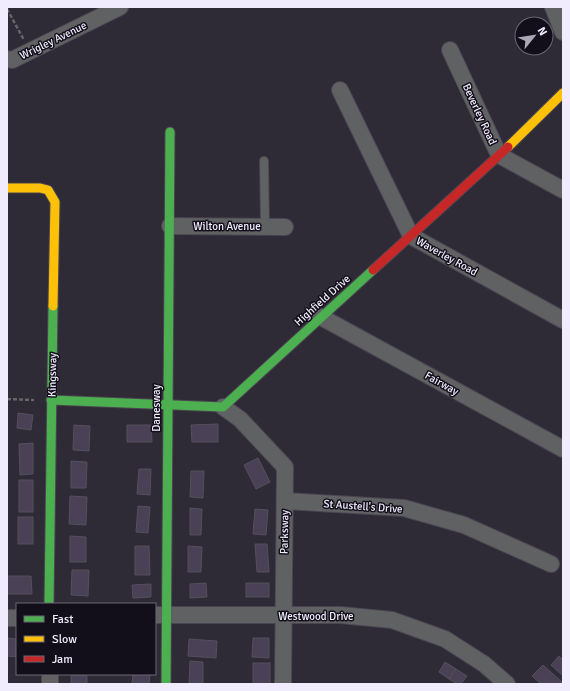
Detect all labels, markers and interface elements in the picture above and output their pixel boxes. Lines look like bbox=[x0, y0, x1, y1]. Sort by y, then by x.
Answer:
north arrow bbox=[514, 16, 554, 56]
street label: Wrigley Avenue bbox=[18, 19, 89, 62]
text: N bbox=[535, 25, 550, 38]
street label: Beverley Road bbox=[460, 82, 499, 147]
street label: Wilton Avenue bbox=[193, 220, 261, 233]
street label: Waverley Road bbox=[414, 234, 480, 279]
street label: Highfield Drive bbox=[292, 272, 353, 329]
street label: Kingsway bbox=[46, 352, 59, 397]
street label: Fairway bbox=[423, 369, 462, 398]
street label: Danesway bbox=[150, 383, 163, 432]
street label: St Austell's Drive bbox=[323, 497, 403, 516]
street label: Parksway bbox=[278, 509, 291, 554]
legend bbox=[16, 603, 156, 675]
street label: Westwood Drive bbox=[278, 610, 354, 623]
text: Fast bbox=[52, 612, 73, 627]
text: Slow bbox=[52, 632, 77, 647]
text: Jam bbox=[52, 652, 73, 667]

